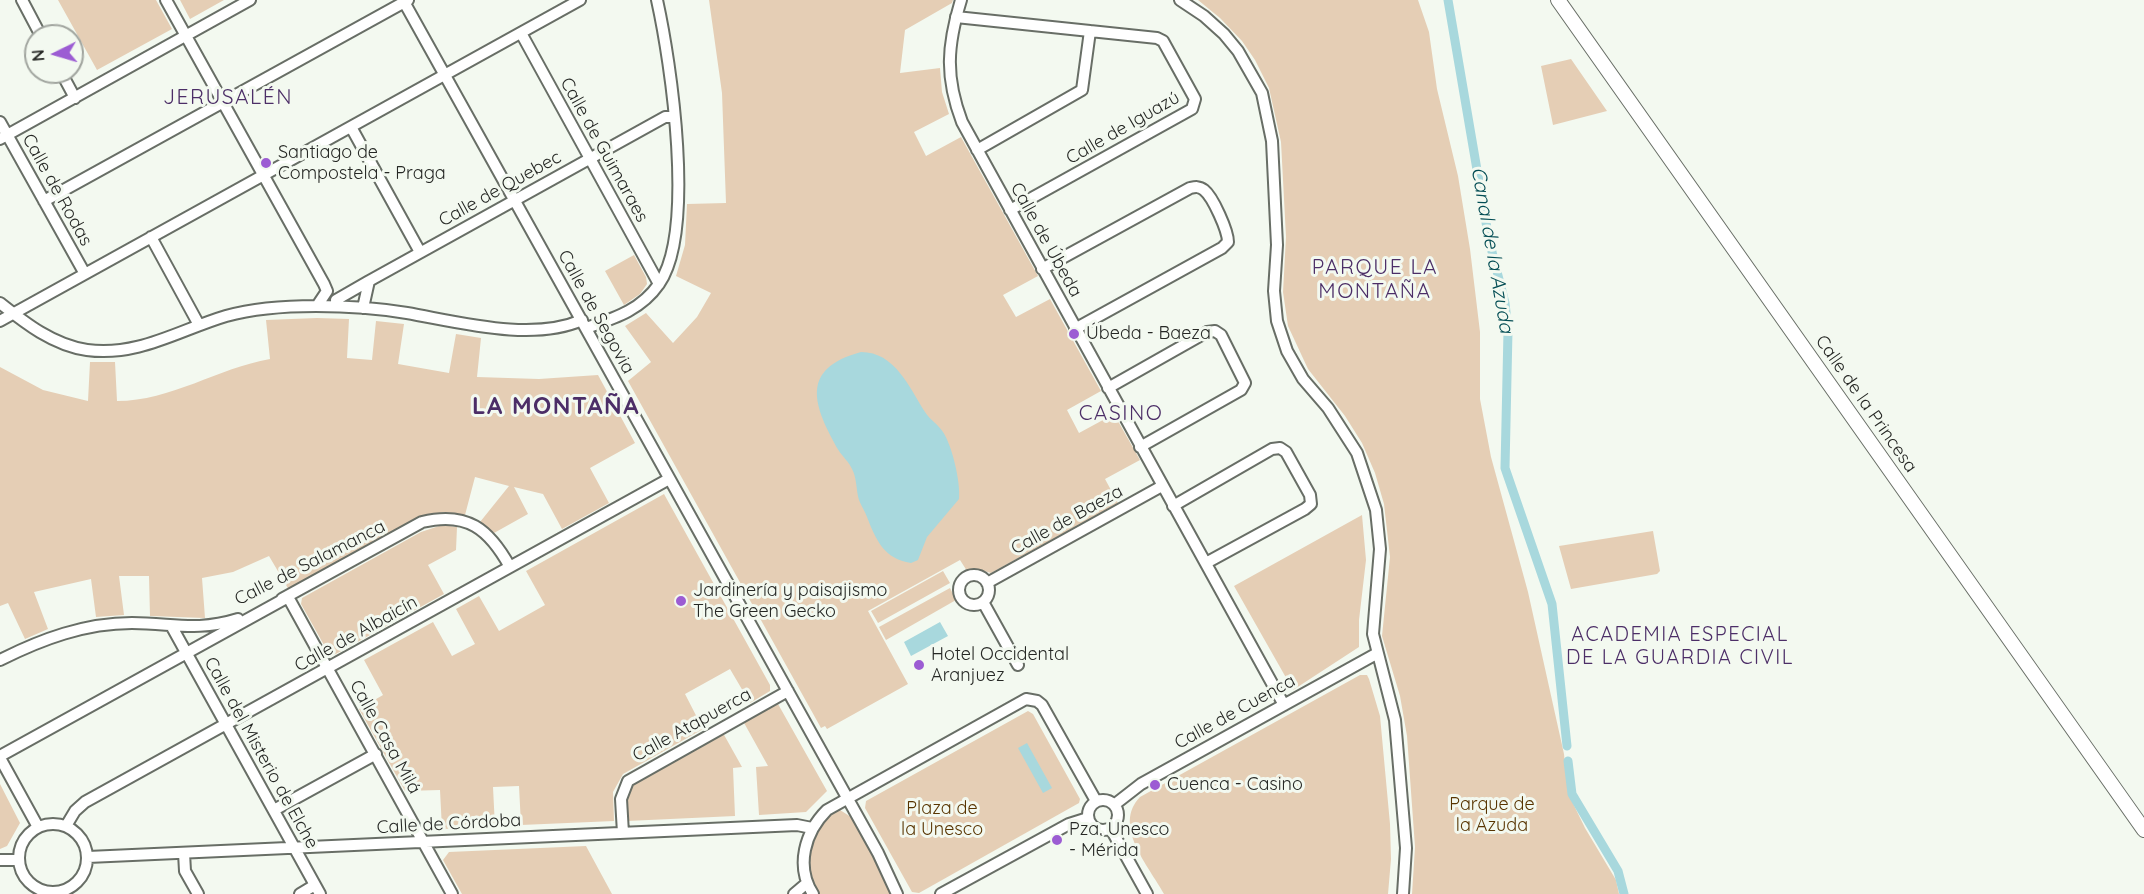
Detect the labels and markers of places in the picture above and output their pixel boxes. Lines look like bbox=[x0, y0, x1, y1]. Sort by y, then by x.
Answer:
place label: Santiago de Compostela - Praga bbox=[278, 142, 446, 184]
marker: Santiago de Compostela - Praga bbox=[259, 156, 273, 170]
place label: Úbeda - Baeza bbox=[1086, 323, 1211, 345]
marker: Úbeda - Baeza bbox=[1067, 327, 1081, 341]
place label: Jardinería y paisajismo The Green Gecko bbox=[693, 580, 887, 622]
marker: Jardinería y paisajismo The Green Gecko bbox=[674, 594, 688, 608]
place label: Hotel Occidental Aranjuez bbox=[931, 644, 1069, 686]
marker: Hotel Occidental Aranjuez bbox=[912, 658, 926, 672]
place label: Cuenca - Casino bbox=[1167, 774, 1303, 796]
marker: Cuenca - Casino bbox=[1148, 778, 1162, 792]
place label: Pza. Unesco - Mérida bbox=[1069, 819, 1169, 862]
marker: Pza. Unesco - Mérida bbox=[1050, 833, 1064, 847]

